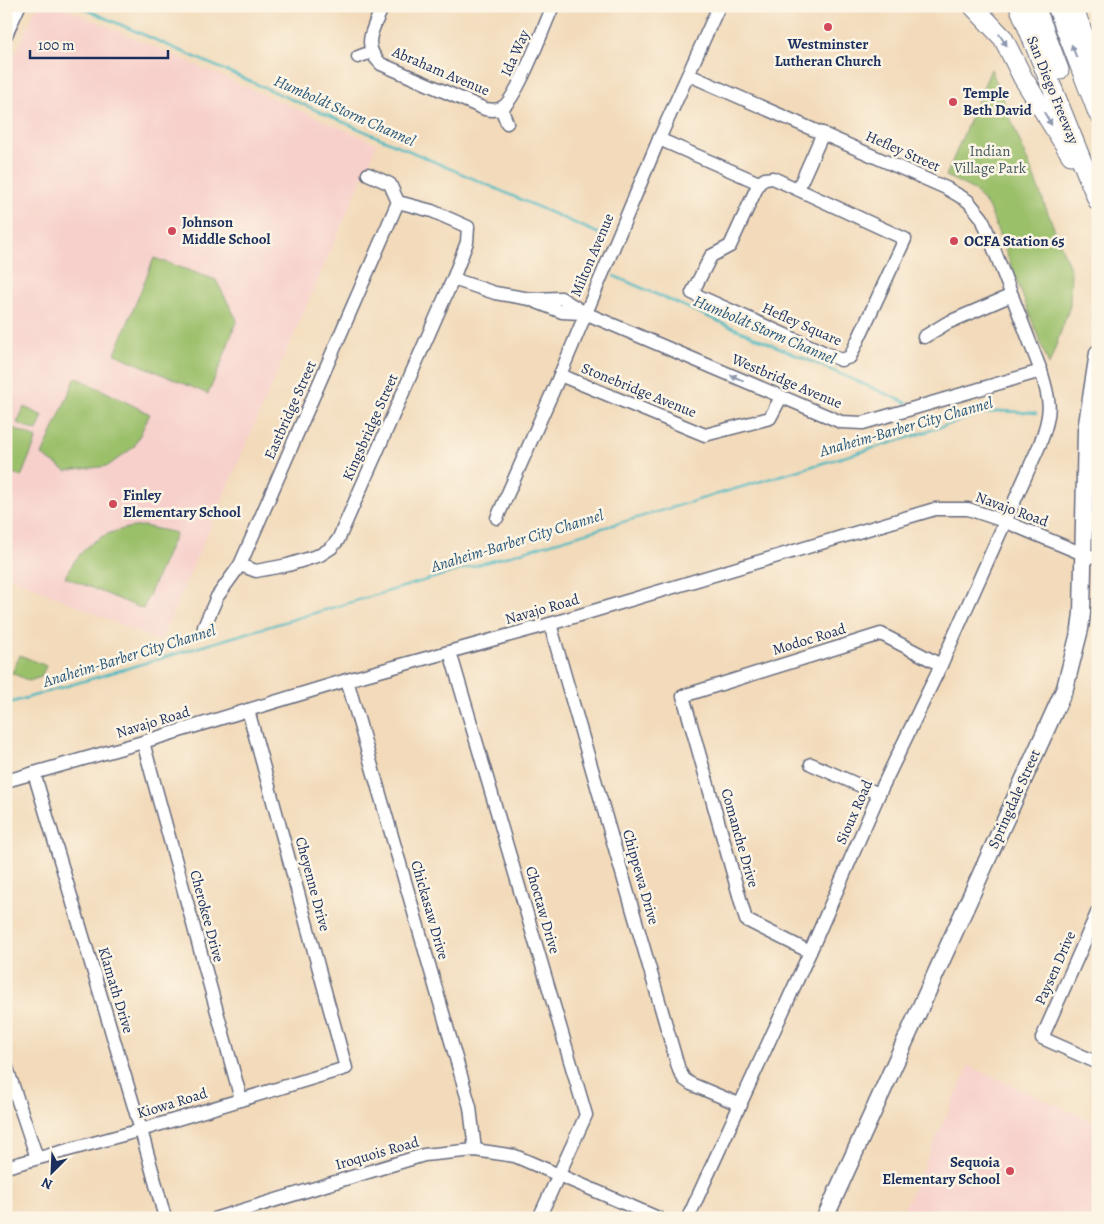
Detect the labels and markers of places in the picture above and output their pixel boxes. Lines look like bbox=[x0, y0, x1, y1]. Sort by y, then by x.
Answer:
marker: Westminster Lutheran Church bbox=[822, 21, 834, 33]
place label: Westminster Lutheran Church bbox=[775, 34, 881, 71]
place label: Temple Beth David bbox=[963, 83, 1033, 120]
marker: Temple Beth David bbox=[947, 96, 959, 108]
place label: Johnson Middle School bbox=[182, 212, 270, 249]
marker: Johnson Middle School bbox=[166, 225, 178, 237]
place label: OCFA Station 65 bbox=[964, 231, 1065, 251]
marker: OCFA Station 65 bbox=[948, 235, 960, 247]
place label: Finley Elementary School bbox=[123, 485, 241, 522]
marker: Finley Elementary School bbox=[107, 498, 119, 510]
place label: Sequoia Elementary School bbox=[882, 1152, 1001, 1189]
marker: Sequoia Elementary School bbox=[1004, 1165, 1016, 1177]

